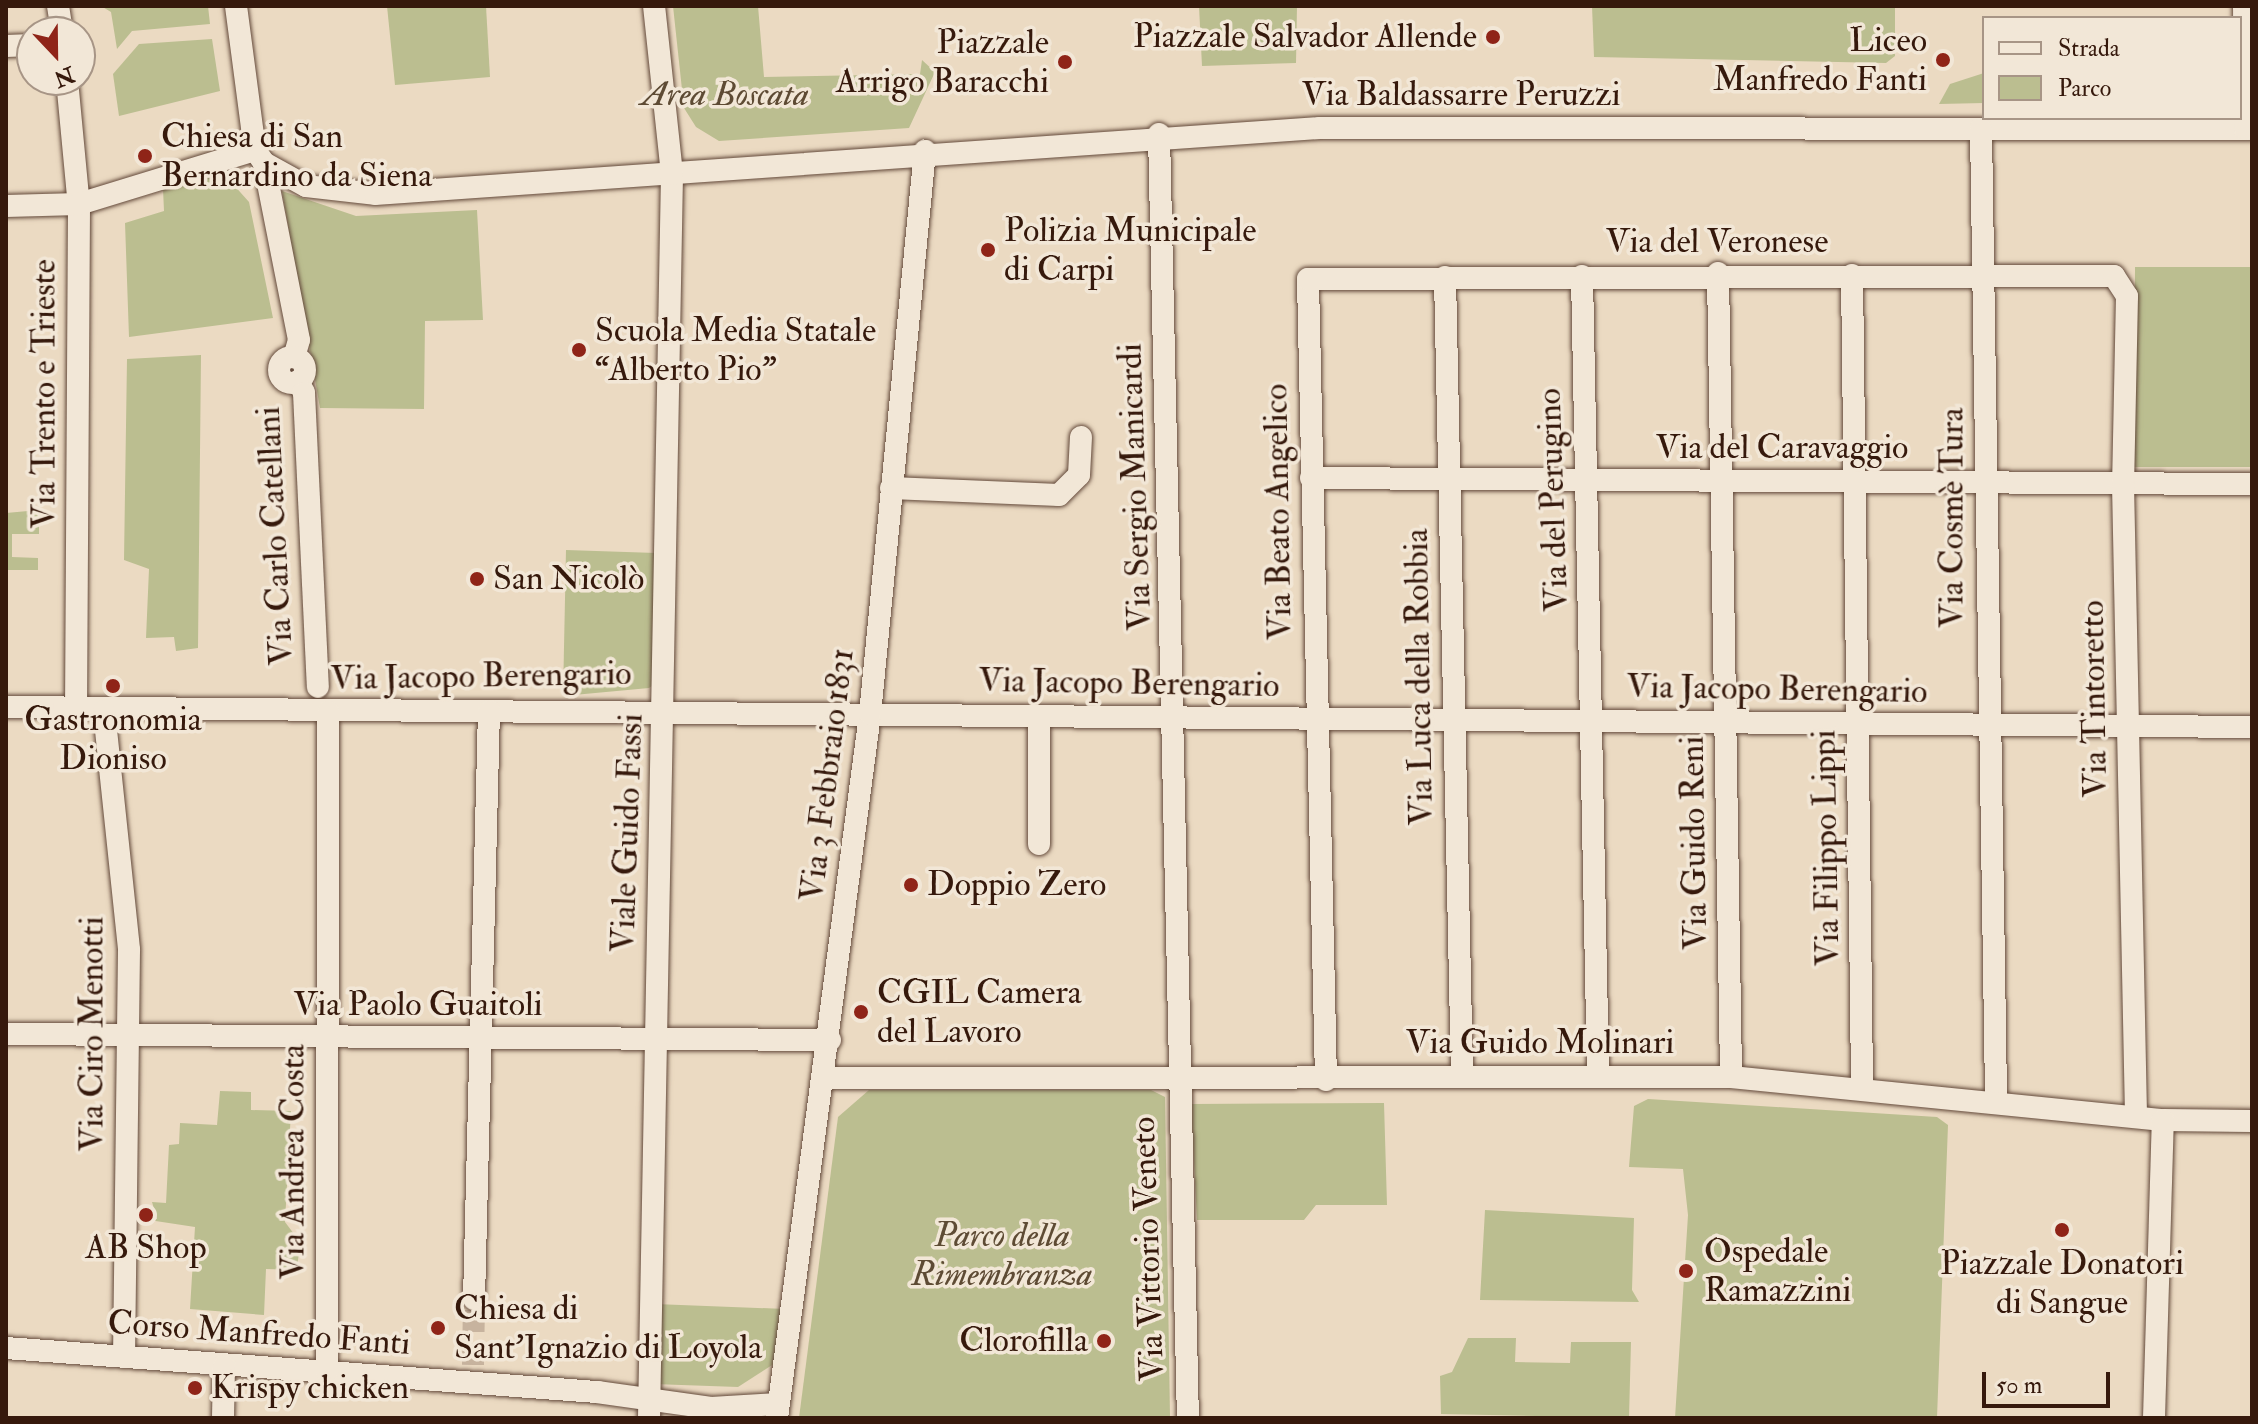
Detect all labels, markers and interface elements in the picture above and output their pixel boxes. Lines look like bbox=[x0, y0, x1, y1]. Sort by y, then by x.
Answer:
north arrow bbox=[16, 16, 96, 96]
legend bbox=[1982, 16, 2242, 120]
place label: Piazzale Salvador Allende bbox=[1133, 17, 1477, 57]
place label: Liceo Manfredo Fanti bbox=[1713, 20, 1927, 100]
place label: Piazzale Arrigo Baracchi bbox=[836, 22, 1049, 102]
marker: Piazzale Salvador Allende bbox=[1484, 28, 1502, 46]
text: Strada bbox=[2058, 33, 2120, 64]
marker: Liceo Manfredo Fanti bbox=[1934, 51, 1952, 69]
marker: Piazzale Arrigo Baracchi bbox=[1056, 53, 1074, 71]
text: N bbox=[50, 60, 79, 93]
text: Parco bbox=[2058, 73, 2111, 104]
park label: Area Boscata bbox=[641, 75, 809, 115]
street label: Via Baldassarre Peruzzi bbox=[1302, 75, 1620, 115]
place label: Chiesa di San Bernardino da Siena bbox=[161, 116, 432, 196]
marker: Chiesa di San Bernardino da Siena bbox=[136, 147, 154, 165]
place label: Polizia Municipale di Carpi bbox=[1004, 210, 1257, 290]
street label: Via del Veronese bbox=[1606, 222, 1828, 262]
marker: Polizia Municipale di Carpi bbox=[979, 241, 997, 259]
street label: Via Trento e Trieste bbox=[24, 259, 64, 529]
place label: Scuola Media Statale “Alberto Pio” bbox=[595, 310, 876, 390]
marker: Scuola Media Statale “Alberto Pio” bbox=[570, 341, 588, 359]
street label: Via Sergio Manicardi bbox=[1110, 342, 1160, 632]
street label: Via Beato Angelico bbox=[1255, 383, 1301, 641]
street label: Via del Perugino bbox=[1529, 387, 1577, 613]
street label: Via Carlo Catellani bbox=[248, 405, 302, 667]
street label: Via Cosmè Tura bbox=[1932, 408, 1972, 628]
street label: Via del Caravaggio bbox=[1656, 428, 1908, 468]
street label: Via Luca della Robbia bbox=[1396, 528, 1442, 826]
place label: San Nicolò bbox=[493, 559, 644, 599]
marker: San Nicolò bbox=[468, 570, 486, 588]
street label: Via Tintoretto bbox=[2072, 600, 2116, 798]
street label: Via 3 Febbraio 1831 bbox=[791, 646, 863, 904]
street label: Via Jacopo Berengario bbox=[330, 653, 632, 699]
street label: Via Jacopo Berengario bbox=[978, 660, 1280, 706]
street label: Via Jacopo Berengario bbox=[1626, 666, 1928, 712]
marker: Gastronomia Dioniso bbox=[104, 677, 122, 695]
place label: Gastronomia Dioniso bbox=[24, 699, 202, 778]
street label: Viale Guido Fassi bbox=[602, 713, 652, 953]
street label: Via Filippo Lippi bbox=[1804, 729, 1848, 967]
street label: Via Guido Reni bbox=[1672, 736, 1716, 950]
place label: Doppio Zero bbox=[927, 865, 1106, 905]
marker: Doppio Zero bbox=[902, 876, 920, 894]
street label: Via Ciro Menotti bbox=[72, 916, 112, 1152]
place label: CGIL Camera del Lavoro bbox=[877, 972, 1082, 1052]
street label: Via Paolo Guaitoli bbox=[293, 985, 543, 1025]
marker: CGIL Camera del Lavoro bbox=[852, 1003, 870, 1021]
street label: Via Guido Molinari bbox=[1406, 1023, 1674, 1063]
street label: Via Andrea Costa bbox=[273, 1044, 313, 1280]
street label: Via Vittorio Veneto bbox=[1123, 1116, 1173, 1382]
marker: AB Shop bbox=[137, 1206, 155, 1224]
park label: Parco della Rimembranza bbox=[912, 1215, 1092, 1294]
marker: Piazzale Donatori di Sangue bbox=[2053, 1221, 2071, 1239]
place label: AB Shop bbox=[85, 1228, 207, 1268]
place label: Ospedale Ramazzini bbox=[1704, 1231, 1851, 1310]
place label: Piazzale Donatori di Sangue bbox=[1940, 1243, 2184, 1322]
marker: Ospedale Ramazzini bbox=[1675, 1260, 1697, 1282]
place label: Chiesa di Sant'Ignazio di Loyola bbox=[454, 1288, 762, 1368]
street label: Corso Manfredo Fanti bbox=[106, 1302, 412, 1364]
marker: Chiesa di Sant'Ignazio di Loyola bbox=[429, 1319, 447, 1337]
place label: Clorofilla bbox=[959, 1321, 1088, 1361]
marker: Clorofilla bbox=[1095, 1332, 1113, 1350]
scale bar bbox=[1986, 1356, 2114, 1406]
place label: Krispy chicken bbox=[211, 1368, 409, 1408]
text: 50 m bbox=[1996, 1370, 2042, 1401]
marker: Krispy chicken bbox=[186, 1379, 204, 1397]

